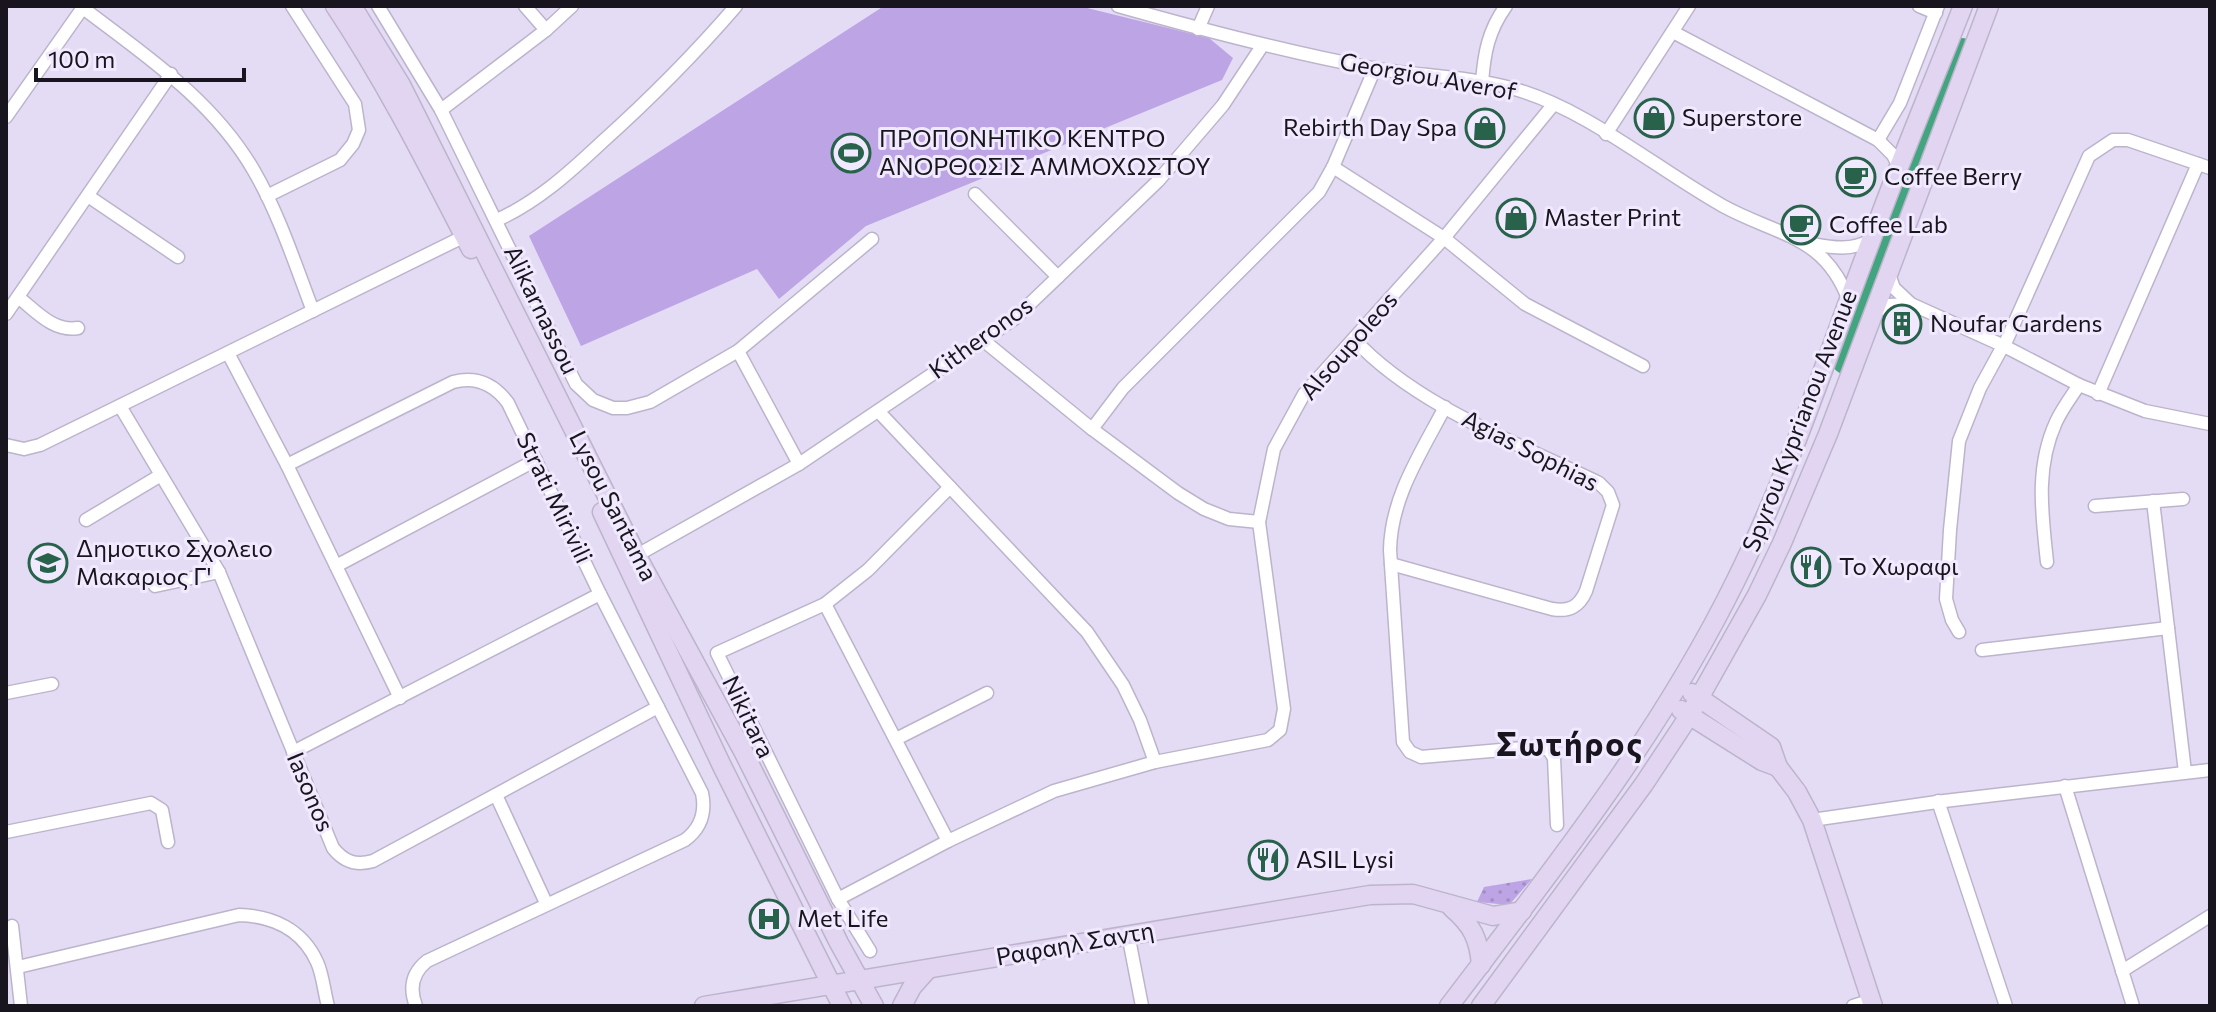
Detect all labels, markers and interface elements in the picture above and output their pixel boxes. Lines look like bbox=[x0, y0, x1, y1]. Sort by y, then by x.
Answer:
scale bar bbox=[36, 32, 244, 82]
text: 100 m bbox=[48, 44, 115, 73]
street label: Georgiou Averof bbox=[1338, 46, 1519, 105]
shop icon: Superstore bbox=[1633, 97, 1675, 139]
place label: Superstore bbox=[1682, 102, 1802, 131]
shop icon: Rebirth Day Spa bbox=[1464, 107, 1506, 149]
place label: Rebirth Day Spa bbox=[1283, 112, 1457, 141]
place label: ΠΡΟΠΟΝΗΤΙΚΟ ΚΕΝΤΡΟ ΑΝΟΡΘΩΣΙΣ ΑΜΜΟΧΩΣΤΟΥ bbox=[879, 123, 1211, 180]
sports icon: ΠΡΟΠΟΝΗΤΙΚΟ ΚΕΝΤΡΟ ΑΝΟΡΘΩΣΙΣ ΑΜΜΟΧΩΣΤΟΥ bbox=[830, 132, 872, 174]
cafe icon: Coffee Berry bbox=[1835, 156, 1877, 198]
place label: Coffee Berry bbox=[1884, 161, 2022, 190]
shop icon: Master Print bbox=[1495, 197, 1537, 239]
place label: Master Print bbox=[1544, 202, 1681, 231]
cafe icon: Coffee Lab bbox=[1780, 204, 1822, 246]
place label: Coffee Lab bbox=[1829, 209, 1948, 238]
street label: Alikarnassou bbox=[499, 240, 586, 379]
street label: Alsoupoleos bbox=[1293, 285, 1403, 405]
street label: Spyrou Kyprianou Avenue bbox=[1735, 285, 1862, 556]
street label: Kitheronos bbox=[923, 290, 1038, 384]
building icon: Noufar Gardens bbox=[1881, 303, 1923, 345]
place label: Noufar Gardens bbox=[1930, 308, 2102, 337]
street label: Agias Sophias bbox=[1458, 403, 1604, 496]
street label: Lysou Santama bbox=[564, 425, 665, 585]
street label: Strati Mirivili bbox=[511, 427, 599, 567]
place label: Δημοτικο Σχολειο Μακαριος Γ' bbox=[76, 533, 273, 590]
school or university icon: Δημοτικο Σχολειο Μακαριος Γ' bbox=[27, 542, 69, 584]
restaurant icon: Το Χωραφι bbox=[1790, 546, 1832, 588]
place label: Το Χωραφι bbox=[1839, 551, 1959, 580]
street label: Nikitara bbox=[717, 671, 782, 762]
district label: Σωτήρος bbox=[1496, 723, 1644, 763]
street label: Iasonos bbox=[282, 747, 341, 835]
restaurant icon: ASIL Lysi bbox=[1247, 839, 1289, 881]
place label: ASIL Lysi bbox=[1296, 844, 1394, 873]
hospital icon: Met Life bbox=[748, 898, 790, 940]
place label: Met Life bbox=[797, 903, 888, 932]
street label: Ραφαηλ Σαντη bbox=[994, 914, 1156, 971]

